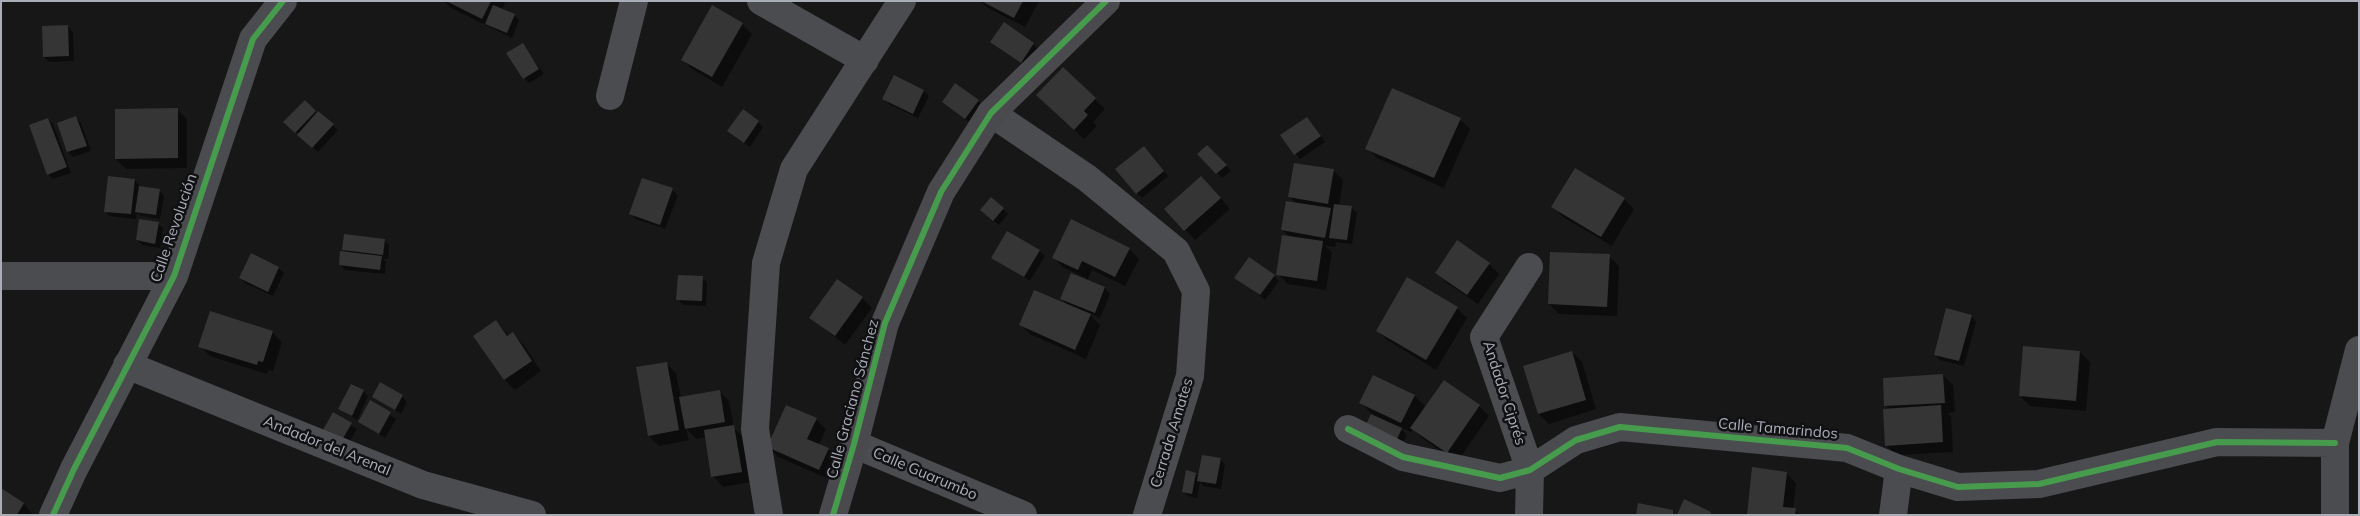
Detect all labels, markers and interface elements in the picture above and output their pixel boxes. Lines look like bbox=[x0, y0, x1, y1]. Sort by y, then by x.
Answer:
street label: Calle Revolución bbox=[147, 171, 201, 285]
street label: Calle Graciano Sánchez bbox=[823, 317, 883, 481]
street label: Andador Ciprés bbox=[1479, 339, 1529, 447]
street label: Cerrada Amates bbox=[1147, 376, 1197, 490]
street label: Andador del Arenal bbox=[261, 412, 393, 480]
street label: Calle Tamarindos bbox=[1717, 415, 1839, 443]
street label: Calle Guarumbo bbox=[870, 444, 980, 504]

